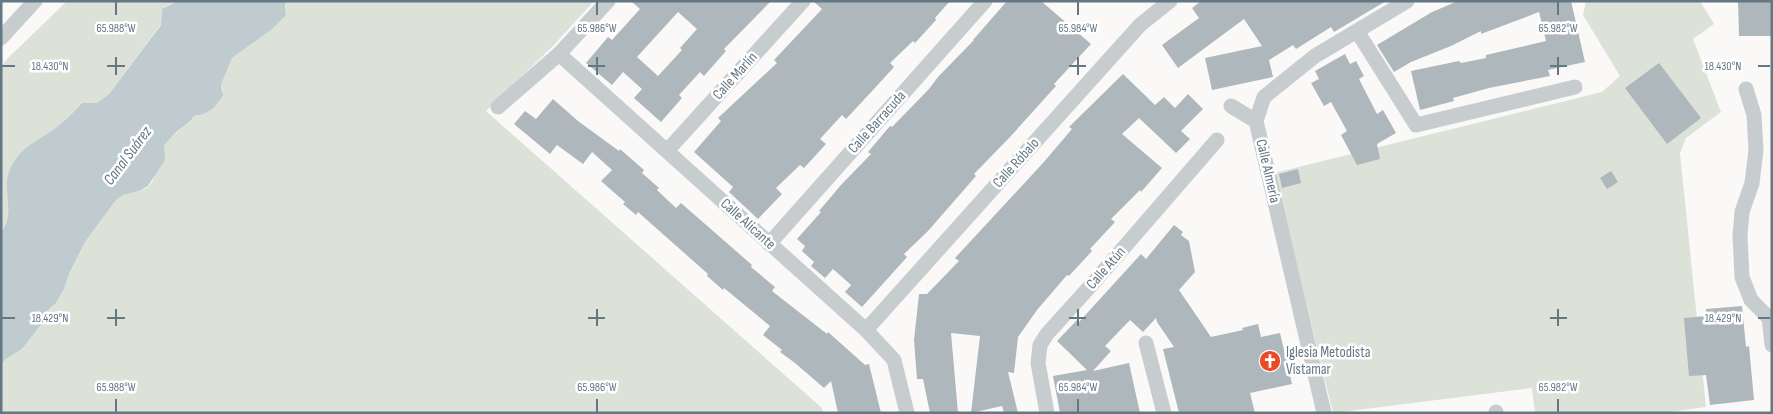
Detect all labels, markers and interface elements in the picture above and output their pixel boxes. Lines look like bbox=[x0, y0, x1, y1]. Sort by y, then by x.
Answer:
text: 65.988°W bbox=[96, 21, 136, 36]
text: 65.986°W bbox=[577, 21, 617, 36]
text: 65.984°W bbox=[1059, 21, 1098, 36]
text: 65.982°W bbox=[1538, 21, 1578, 36]
street label: Calle Marlín bbox=[709, 48, 761, 104]
text: 18.430°N bbox=[32, 59, 68, 74]
text: 18.430°N bbox=[1705, 59, 1741, 74]
street label: Calle Barracuda bbox=[844, 87, 910, 157]
water label: Canal Suárez bbox=[100, 122, 157, 189]
street label: Calle Róbalo bbox=[989, 134, 1043, 192]
street label: Calle Almería bbox=[1251, 137, 1285, 205]
street label: Calle Alicante bbox=[716, 194, 780, 254]
street label: Calle Atún bbox=[1082, 243, 1130, 293]
text: 18.429°N bbox=[32, 311, 68, 326]
text: 18.429°N bbox=[1705, 311, 1741, 326]
place label: Iglesia Metodista Vistamar bbox=[1286, 343, 1371, 379]
church icon: Iglesia Metodista Vistamar bbox=[1258, 349, 1282, 373]
text: 65.988°W bbox=[96, 380, 136, 395]
text: 65.986°W bbox=[577, 380, 617, 395]
text: 65.984°W bbox=[1059, 380, 1098, 395]
text: 65.982°W bbox=[1538, 380, 1578, 395]

